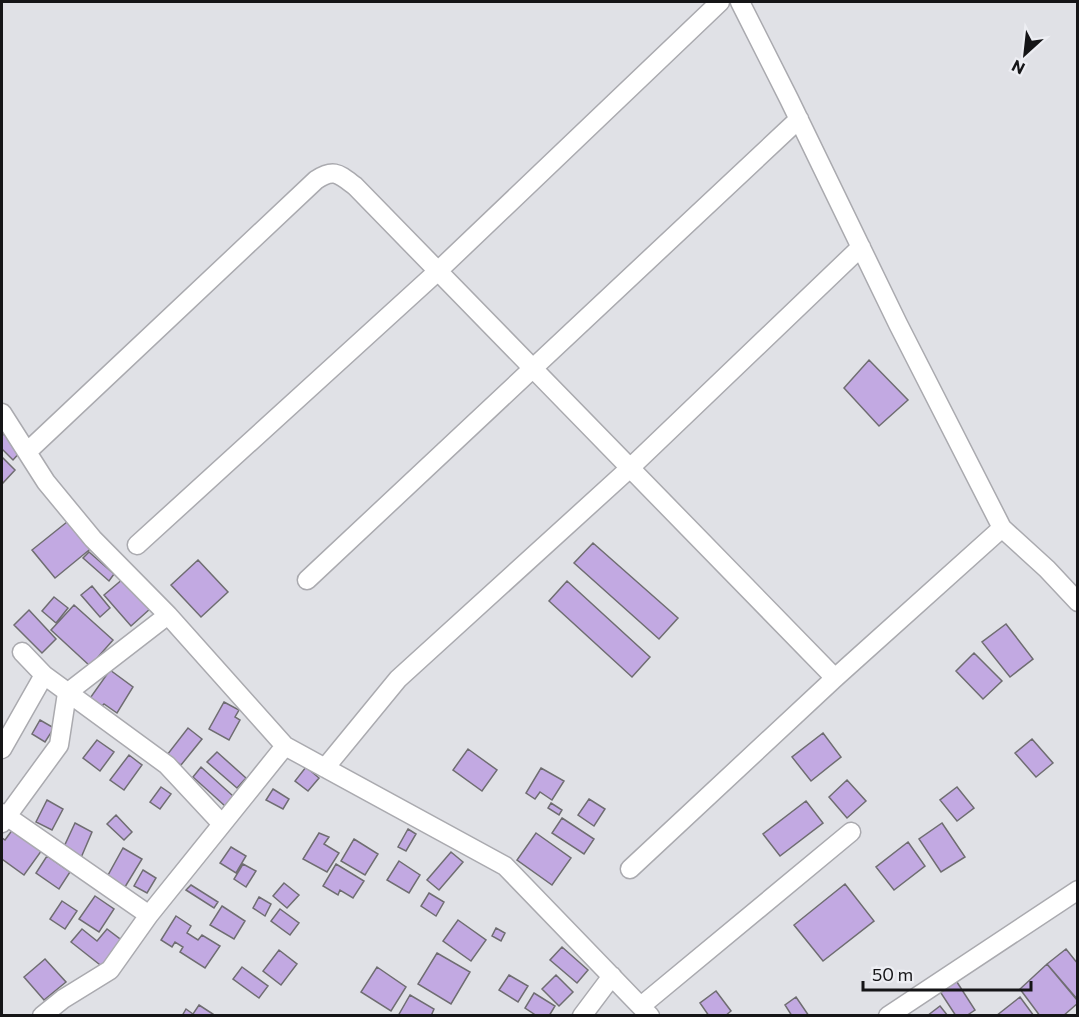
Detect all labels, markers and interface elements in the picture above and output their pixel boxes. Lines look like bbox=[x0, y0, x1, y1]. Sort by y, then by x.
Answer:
north arrow bbox=[995, 24, 1055, 84]
text: N bbox=[1008, 57, 1028, 79]
scale bar bbox=[863, 954, 1031, 992]
text: 50 m bbox=[872, 963, 913, 985]

